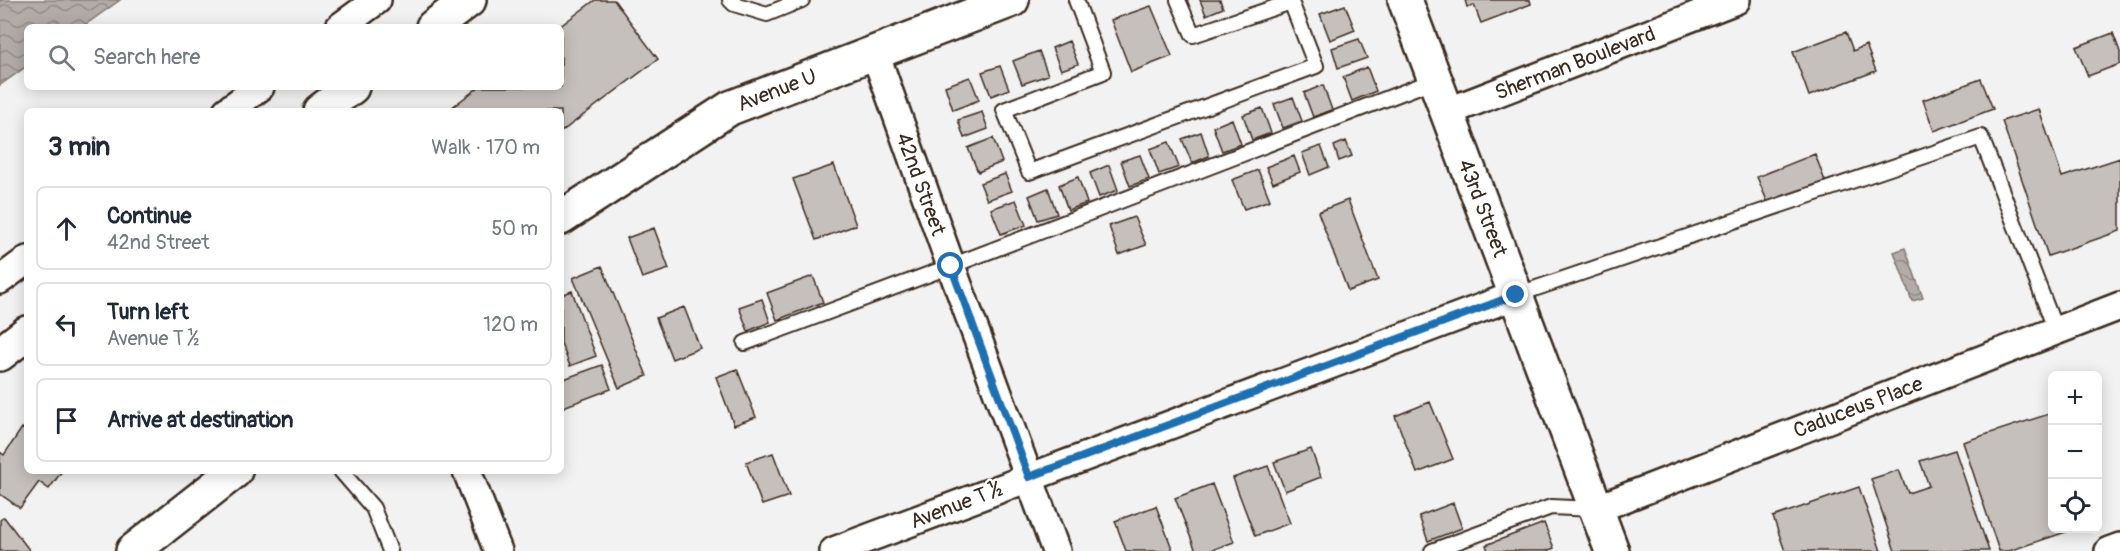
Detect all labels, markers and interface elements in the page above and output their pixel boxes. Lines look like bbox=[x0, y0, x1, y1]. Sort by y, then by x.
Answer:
street label: Sherman Boulevard bbox=[1491, 20, 1659, 107]
search box bbox=[24, 24, 564, 90]
icon: search bbox=[45, 41, 78, 74]
text: Search here bbox=[93, 43, 200, 71]
street label: Avenue U bbox=[734, 63, 821, 118]
street label: 42nd Street bbox=[889, 129, 952, 240]
text: 3 min bbox=[48, 131, 110, 163]
text: Walk · 170 m bbox=[431, 135, 540, 160]
street label: 43rd Street bbox=[1452, 155, 1514, 261]
text: Continue bbox=[107, 202, 191, 230]
icon: ahead bbox=[50, 212, 83, 245]
text: 50 m bbox=[491, 216, 538, 241]
text: 42nd Street bbox=[107, 230, 209, 255]
route start bbox=[937, 252, 963, 278]
route end bbox=[1502, 281, 1528, 307]
text: Turn left bbox=[107, 298, 189, 326]
icon: left bbox=[50, 308, 83, 341]
text: 120 m bbox=[483, 312, 538, 337]
text: Avenue T ½ bbox=[107, 326, 199, 351]
street label: Caduceus Place bbox=[1790, 370, 1927, 445]
map controls bbox=[2048, 371, 2102, 533]
button: + bbox=[2048, 371, 2102, 425]
icon: arrive bbox=[50, 404, 83, 437]
text: Arrive at destination bbox=[107, 406, 293, 434]
button: − bbox=[2048, 425, 2102, 479]
street label: Avenue T ½ bbox=[906, 476, 1006, 535]
button: locate bbox=[2048, 479, 2102, 533]

